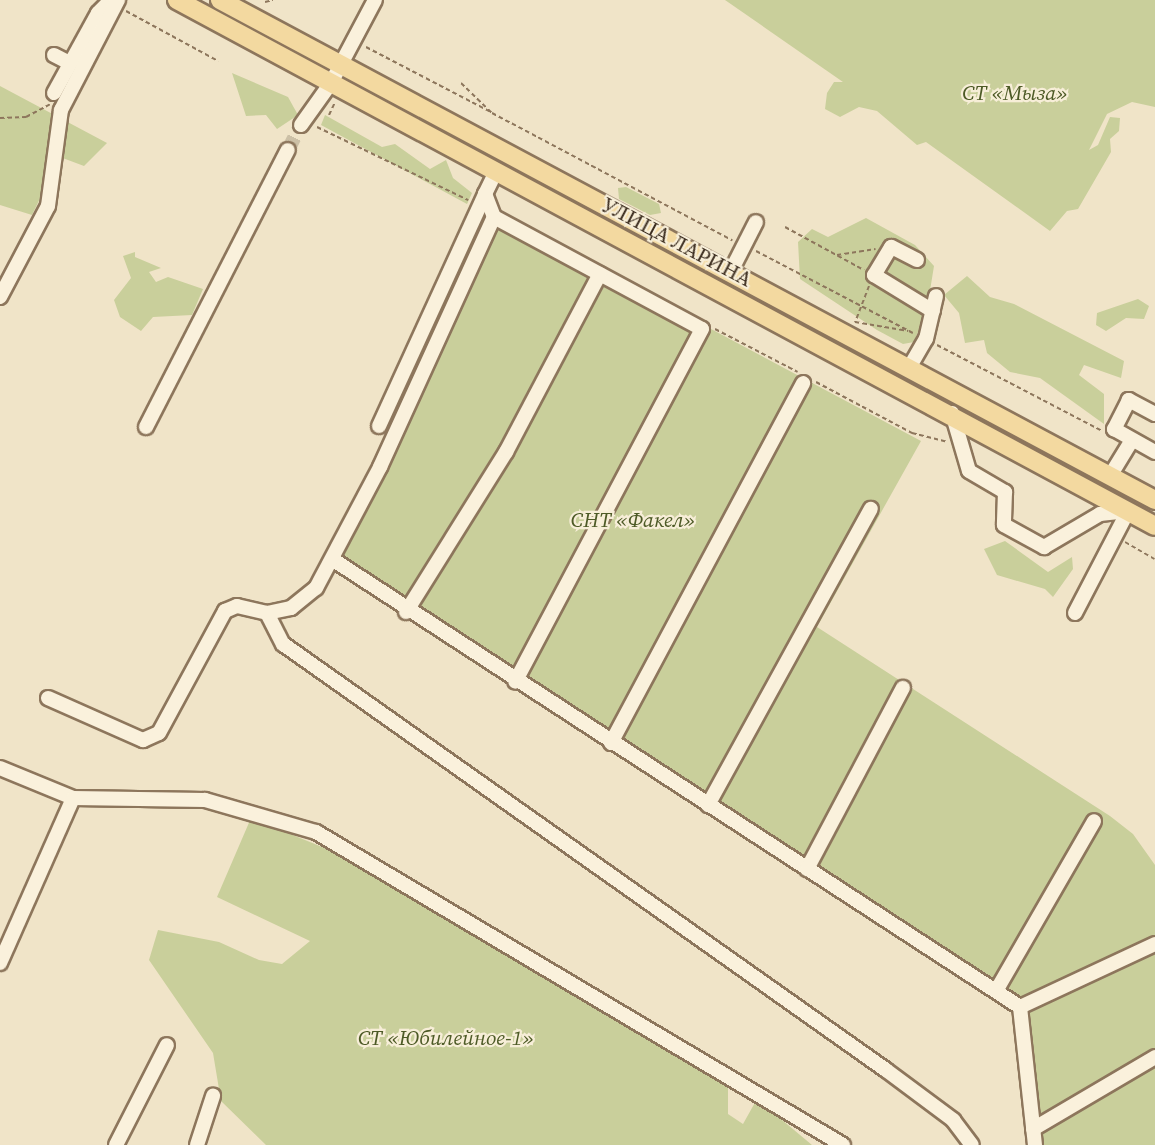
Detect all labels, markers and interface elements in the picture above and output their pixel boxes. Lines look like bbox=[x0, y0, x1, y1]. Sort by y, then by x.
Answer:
park label: СТ «Мыза» bbox=[962, 80, 1068, 106]
street label: УЛИЦА ЛАРИНА bbox=[598, 192, 756, 292]
park label: СНТ «Факел» bbox=[571, 507, 695, 533]
park label: СТ «Юбилейное-1» bbox=[358, 1025, 534, 1051]

